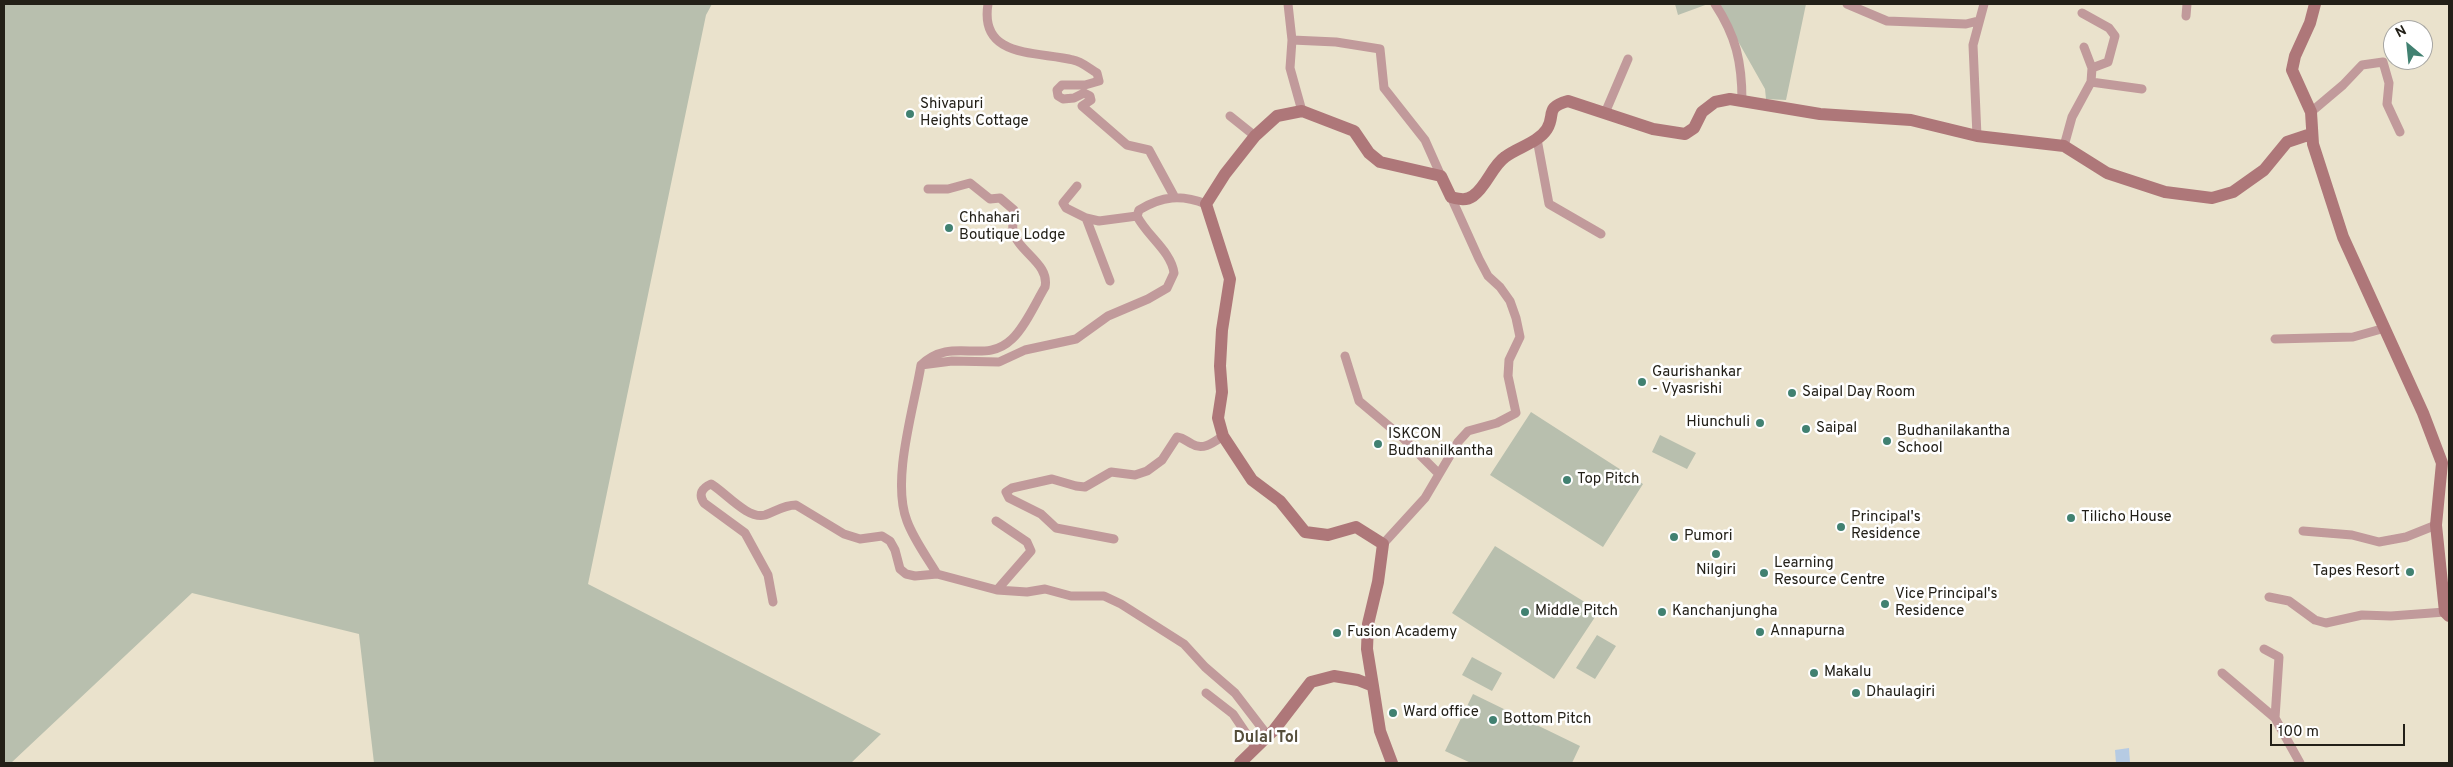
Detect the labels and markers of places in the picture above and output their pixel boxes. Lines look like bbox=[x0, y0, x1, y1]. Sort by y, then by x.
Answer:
place label: Shivapuri Heights Cottage bbox=[920, 96, 1029, 131]
marker: Shivapuri Heights Cottage bbox=[904, 108, 916, 120]
place label: Chhahari Boutique Lodge bbox=[959, 210, 1065, 245]
marker: Chhahari Boutique Lodge bbox=[943, 222, 955, 234]
place label: Gaurishankar - Vyasrishi bbox=[1652, 364, 1742, 399]
marker: Gaurishankar - Vyasrishi bbox=[1636, 376, 1648, 388]
place label: Saipal Day Room bbox=[1802, 384, 1915, 402]
marker: Saipal Day Room bbox=[1786, 387, 1798, 399]
place label: Hiunchuli bbox=[1686, 414, 1750, 432]
marker: Hiunchuli bbox=[1754, 417, 1766, 429]
place label: Saipal bbox=[1816, 420, 1857, 438]
marker: Saipal bbox=[1800, 423, 1812, 435]
place label: Budhanilakantha School bbox=[1897, 423, 2010, 458]
place label: ISKCON Budhanilkantha bbox=[1388, 426, 1493, 461]
marker: Budhanilakantha School bbox=[1881, 435, 1893, 447]
marker: ISKCON Budhanilkantha bbox=[1372, 438, 1384, 450]
place label: Top Pitch bbox=[1577, 471, 1639, 489]
marker: Top Pitch bbox=[1561, 474, 1573, 486]
place label: Principal's Residence bbox=[1851, 509, 1921, 544]
place label: Tilicho House bbox=[2081, 509, 2172, 527]
marker: Tilicho House bbox=[2065, 512, 2077, 524]
marker: Principal's Residence bbox=[1835, 521, 1847, 533]
place label: Pumori bbox=[1684, 528, 1733, 546]
marker: Pumori bbox=[1668, 531, 1680, 543]
marker: Nilgiri bbox=[1710, 548, 1722, 560]
place label: Learning Resource Centre bbox=[1774, 555, 1885, 590]
place label: Nilgiri bbox=[1696, 562, 1736, 580]
place label: Tapes Resort bbox=[2313, 563, 2400, 581]
marker: Tapes Resort bbox=[2404, 566, 2416, 578]
marker: Learning Resource Centre bbox=[1758, 567, 1770, 579]
place label: Vice Principal's Residence bbox=[1895, 586, 1998, 621]
marker: Vice Principal's Residence bbox=[1879, 598, 1891, 610]
place label: Middle Pitch bbox=[1535, 603, 1618, 621]
place label: Kanchanjungha bbox=[1672, 603, 1777, 621]
marker: Middle Pitch bbox=[1519, 606, 1531, 618]
marker: Kanchanjungha bbox=[1656, 606, 1668, 618]
place label: Annapurna bbox=[1770, 623, 1845, 641]
place label: Fusion Academy bbox=[1347, 624, 1457, 642]
marker: Annapurna bbox=[1754, 626, 1766, 638]
marker: Fusion Academy bbox=[1331, 627, 1343, 639]
place label: Makalu bbox=[1824, 664, 1871, 682]
marker: Makalu bbox=[1808, 667, 1820, 679]
place label: Dhaulagiri bbox=[1866, 684, 1935, 702]
marker: Dhaulagiri bbox=[1850, 687, 1862, 699]
place label: Ward office bbox=[1403, 704, 1479, 722]
marker: Ward office bbox=[1387, 707, 1399, 719]
place label: Bottom Pitch bbox=[1503, 711, 1591, 729]
marker: Bottom Pitch bbox=[1487, 714, 1499, 726]

